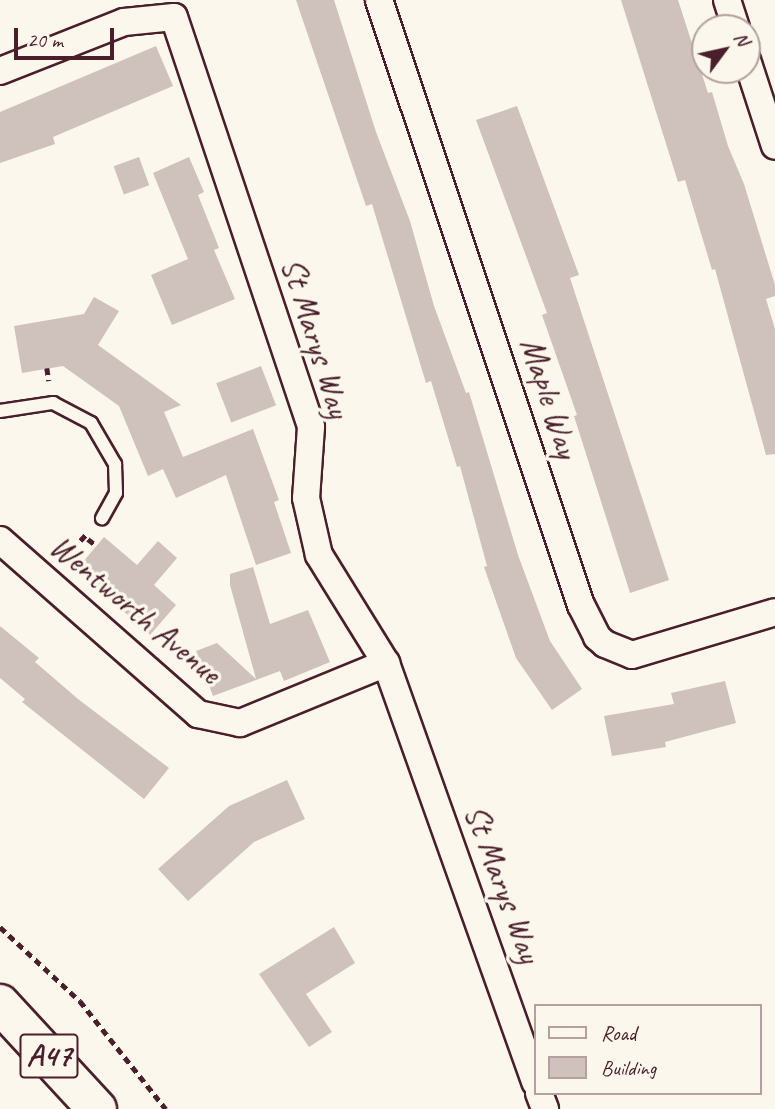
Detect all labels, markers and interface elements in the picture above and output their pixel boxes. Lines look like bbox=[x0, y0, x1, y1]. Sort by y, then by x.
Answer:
scale bar bbox=[18, 14, 117, 58]
north arrow bbox=[691, 14, 761, 84]
text: 20 m bbox=[27, 27, 63, 53]
text: N bbox=[729, 27, 755, 50]
street label: St Marys Way bbox=[272, 253, 358, 423]
street label: Maple Way bbox=[511, 333, 587, 463]
street label: Wentworth Avenue bbox=[41, 527, 229, 693]
street label: St Marys Way bbox=[455, 800, 549, 968]
legend bbox=[534, 1004, 761, 1095]
text: Road bbox=[601, 1020, 636, 1046]
road number: A47 bbox=[19, 1028, 79, 1084]
text: Building bbox=[601, 1055, 656, 1081]

